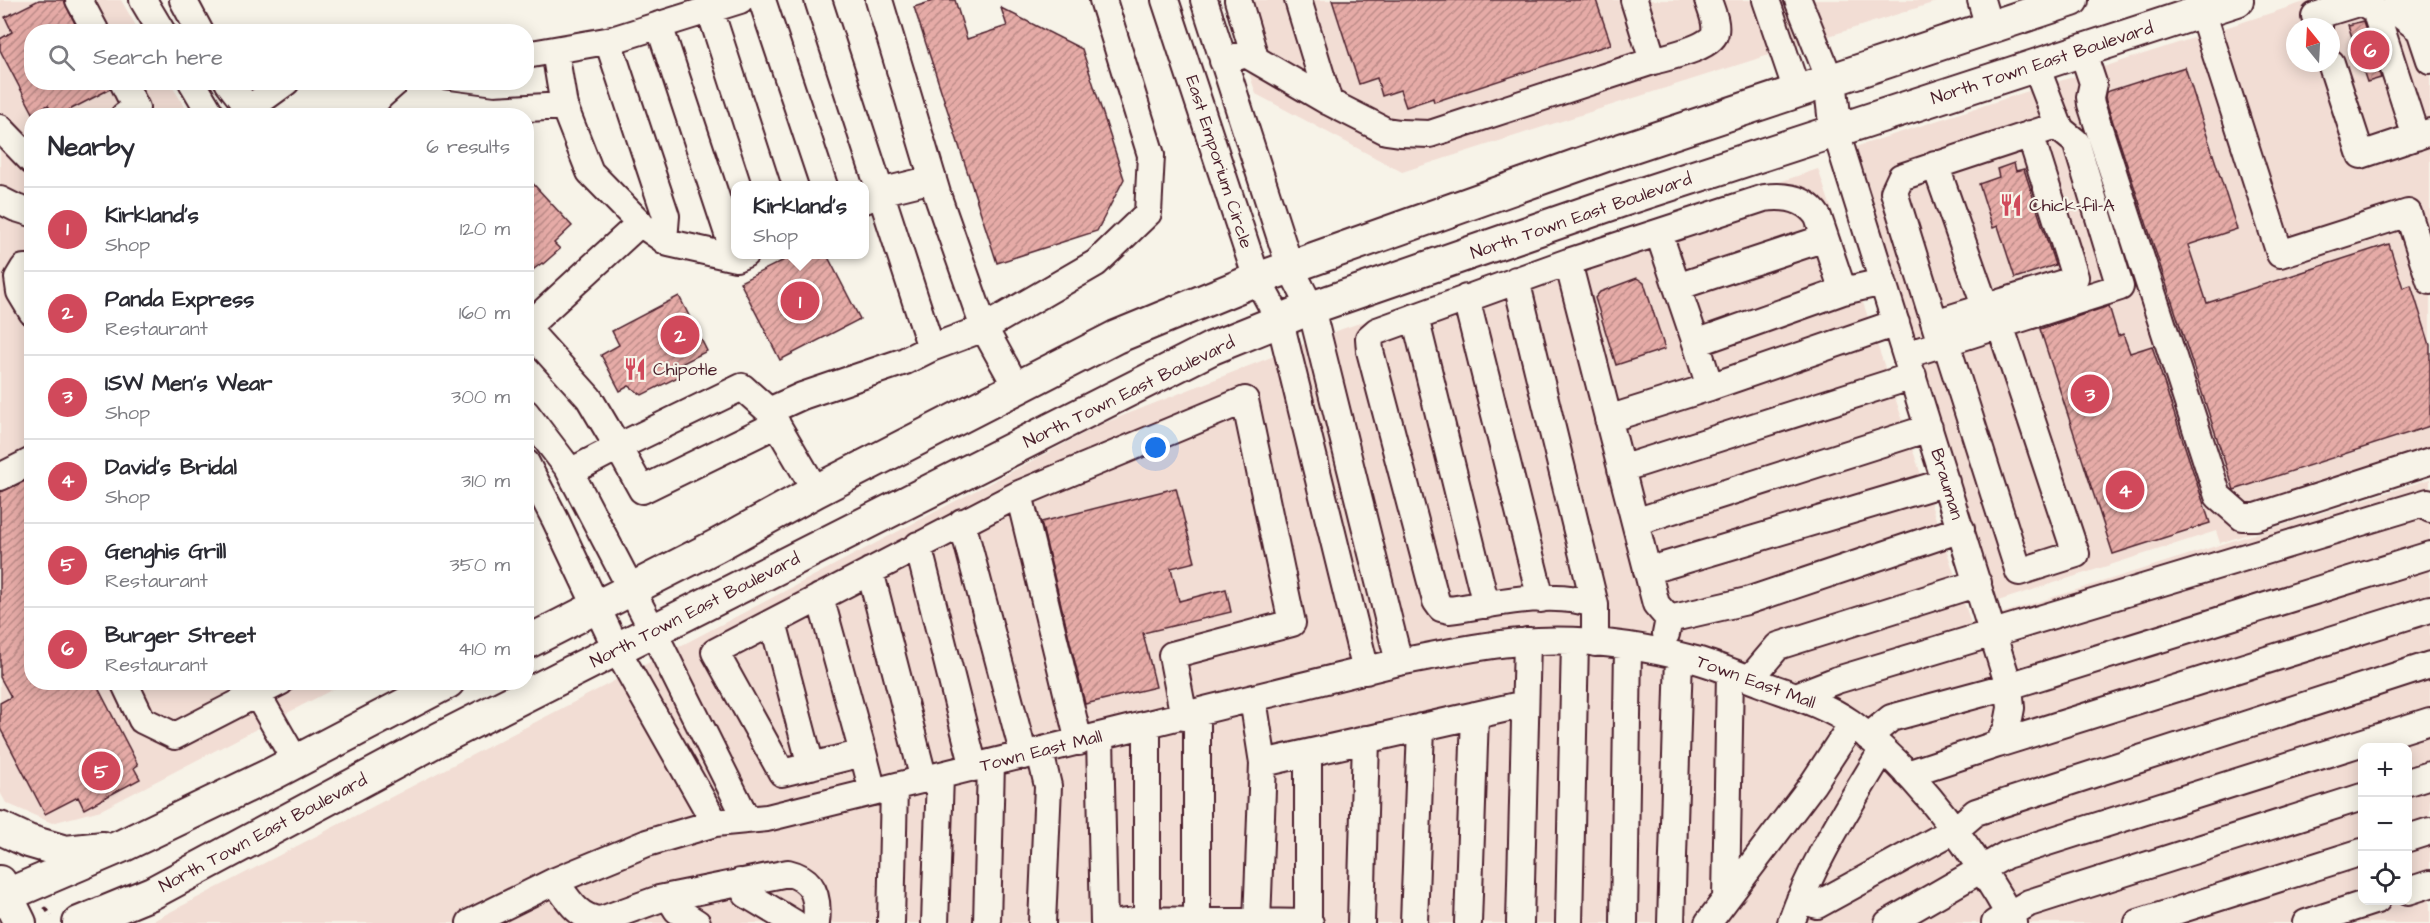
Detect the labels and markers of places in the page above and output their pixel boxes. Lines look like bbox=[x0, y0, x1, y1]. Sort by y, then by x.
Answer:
pin: 6 bbox=[2350, 28, 2390, 72]
restaurant icon: Chick-fil-A bbox=[1998, 192, 2024, 218]
place label: Chick-fil-A bbox=[2029, 193, 2115, 218]
pin: 1 bbox=[780, 278, 820, 324]
pin: 2 bbox=[660, 312, 700, 358]
restaurant icon: Chipotle bbox=[622, 356, 648, 382]
place label: Chipotle bbox=[653, 357, 718, 382]
pin: 3 bbox=[2070, 372, 2110, 416]
pin: 4 bbox=[2106, 468, 2144, 512]
pin: 5 bbox=[82, 748, 120, 794]

